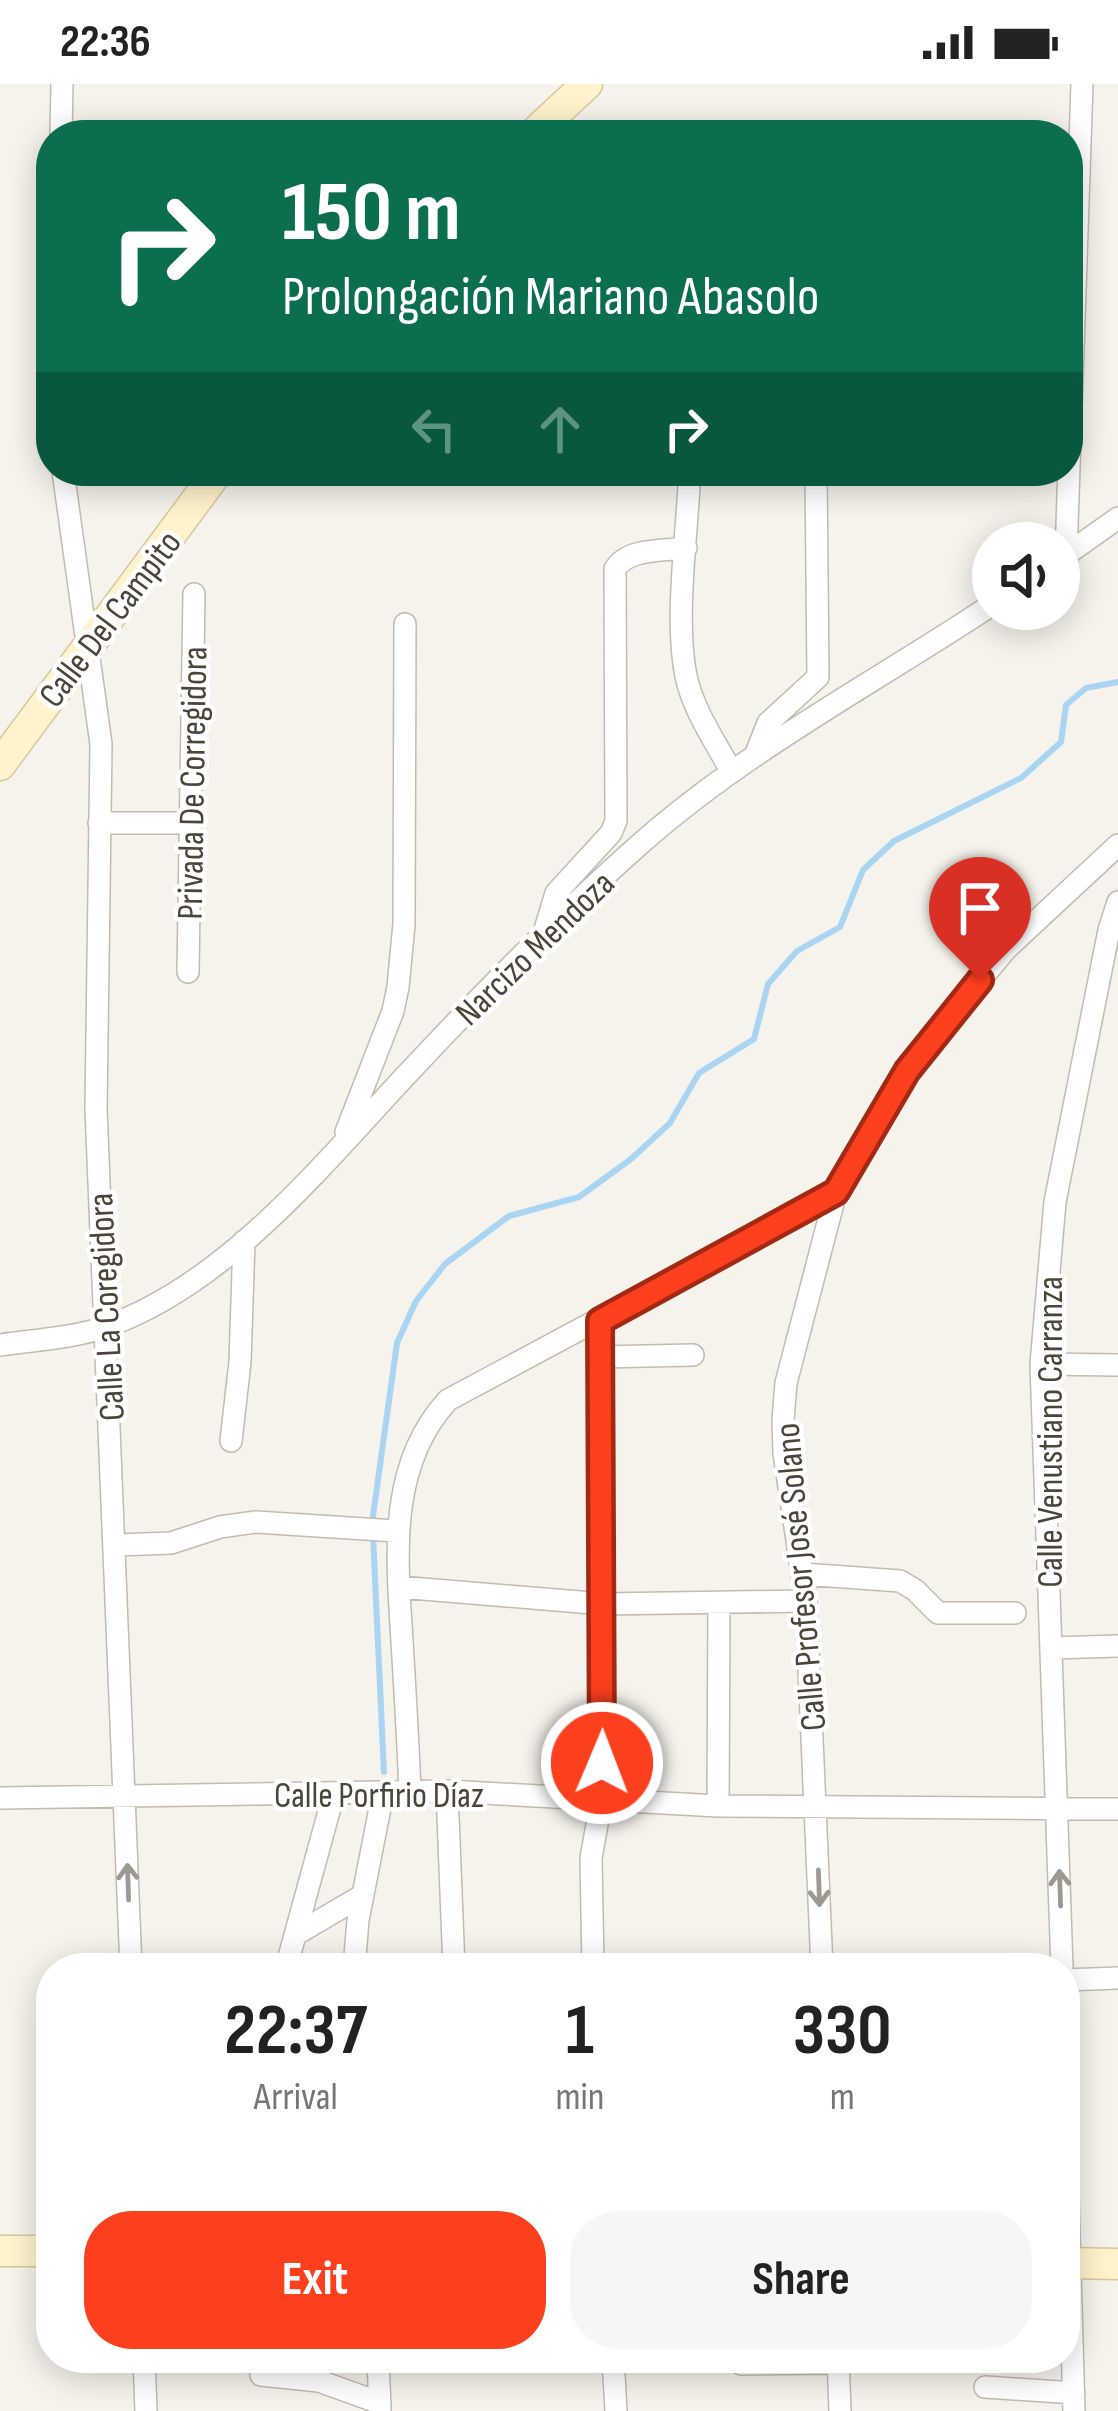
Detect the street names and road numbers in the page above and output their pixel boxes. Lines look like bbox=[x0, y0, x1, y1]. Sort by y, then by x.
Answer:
street label: Calle Del Campito bbox=[31, 523, 191, 716]
street label: Privada De Corregidora bbox=[170, 646, 217, 920]
street label: Narcizo Mendoza bbox=[447, 863, 624, 1035]
street label: Calle La Coregidora bbox=[80, 1192, 135, 1422]
street label: Calle Venustiano Carranza bbox=[1030, 1276, 1073, 1588]
street label: Calle Profesor José Solano bbox=[767, 1421, 836, 1732]
street label: Calle Porfirio Díaz bbox=[274, 1775, 484, 1818]

